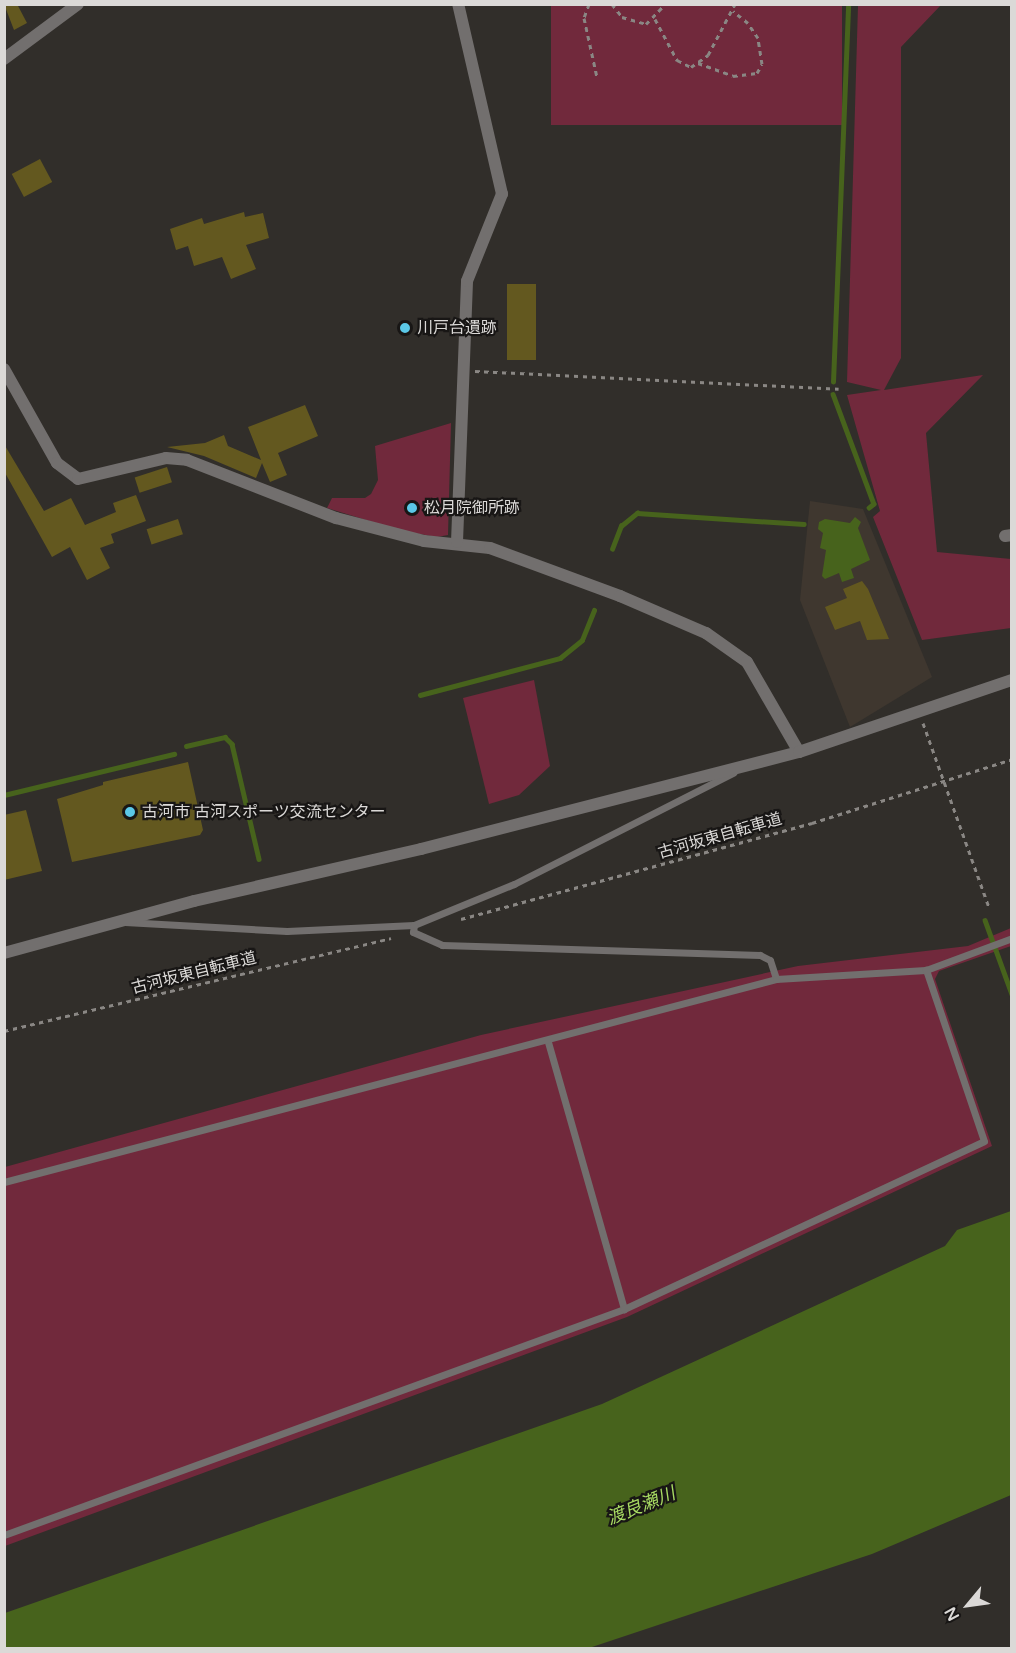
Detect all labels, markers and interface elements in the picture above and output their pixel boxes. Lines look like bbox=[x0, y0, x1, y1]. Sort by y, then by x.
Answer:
place label: 川戸台遺跡 bbox=[417, 318, 497, 338]
marker: 川戸台遺跡 bbox=[398, 321, 412, 335]
place label: 松月院御所跡 bbox=[424, 498, 520, 518]
marker: 松月院御所跡 bbox=[405, 501, 419, 515]
place label: 古河市 古河スポーツ交流センター bbox=[142, 802, 386, 822]
marker: 古河市 古河スポーツ交流センター bbox=[123, 805, 137, 819]
street label: 古河坂東自転車道 bbox=[656, 809, 784, 863]
street label: 古河坂東自転車道 bbox=[130, 948, 258, 998]
water label: 渡良瀬川 bbox=[604, 1483, 678, 1529]
north arrow bbox=[938, 1575, 998, 1635]
text: N bbox=[940, 1603, 964, 1624]

